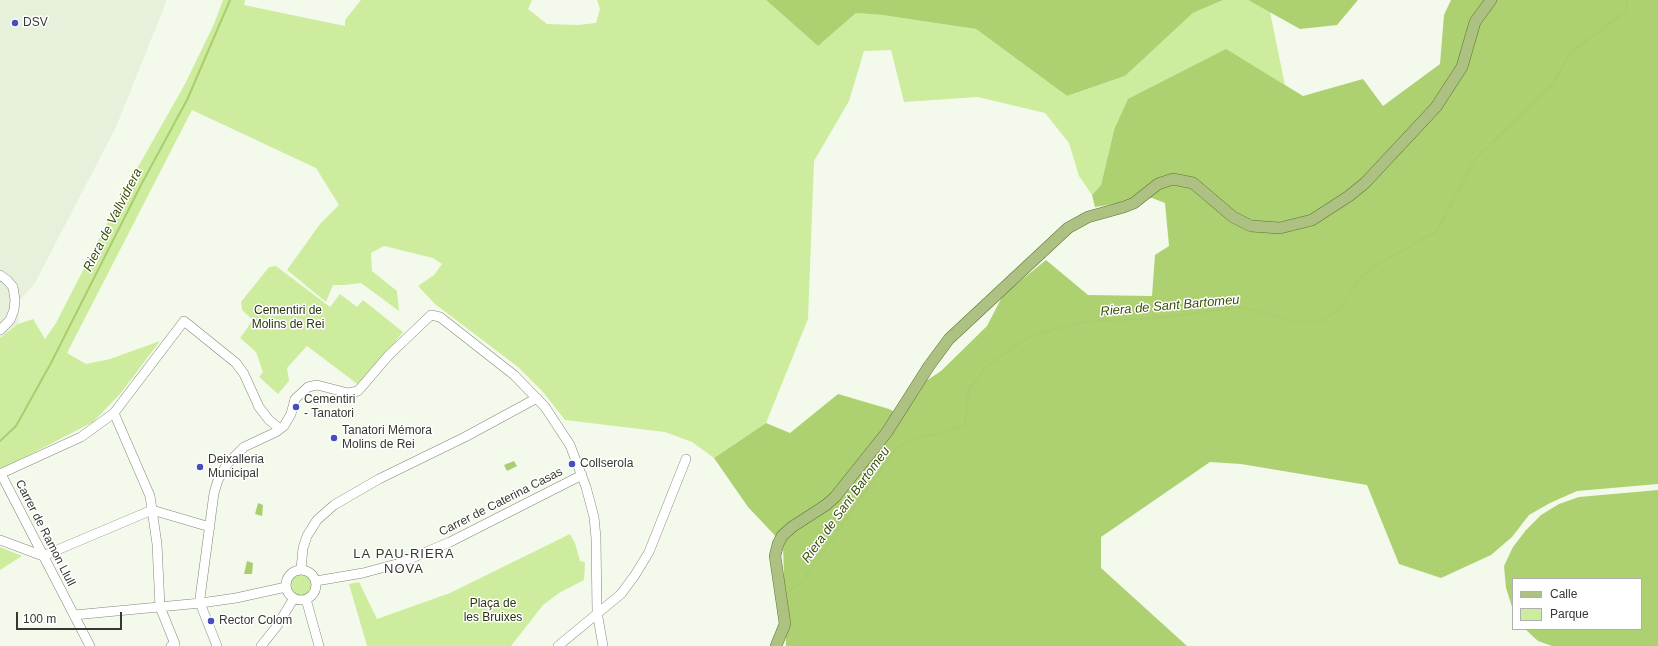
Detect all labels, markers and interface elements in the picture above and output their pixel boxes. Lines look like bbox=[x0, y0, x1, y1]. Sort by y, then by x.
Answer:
place label: DSV bbox=[23, 16, 48, 30]
marker: DSV bbox=[10, 18, 20, 28]
water label: Riera de Vallvidrera bbox=[80, 166, 146, 274]
water label: Riera de Sant Bartomeu bbox=[1100, 292, 1240, 320]
park label: Cementiri de Molins de Rei bbox=[252, 304, 324, 332]
place label: Cementiri - Tanatori bbox=[304, 393, 355, 421]
marker: Cementiri - Tanatori bbox=[291, 402, 301, 412]
place label: Tanatori Mémora Molins de Rei bbox=[342, 424, 432, 452]
marker: Tanatori Mémora Molins de Rei bbox=[329, 433, 339, 443]
water label: Riera de Sant Bartomeu bbox=[799, 444, 893, 566]
place label: Deixalleria Municipal bbox=[208, 453, 264, 481]
place label: Collserola bbox=[580, 457, 633, 471]
marker: Collserola bbox=[567, 459, 577, 469]
marker: Deixalleria Municipal bbox=[195, 462, 205, 472]
street label: Carrer de Caterina Casas bbox=[437, 465, 565, 539]
street label: Carrer de Ramon Llull bbox=[12, 477, 78, 589]
district label: LA PAU-RIERA NOVA bbox=[353, 546, 455, 577]
legend bbox=[1512, 578, 1642, 630]
text: Calle bbox=[1550, 587, 1577, 601]
park label: Plaça de les Bruixes bbox=[464, 597, 522, 625]
scale bar bbox=[18, 604, 124, 630]
text: Parque bbox=[1550, 607, 1589, 621]
text: 100 m bbox=[23, 612, 56, 626]
place label: Rector Colom bbox=[219, 614, 292, 628]
marker: Rector Colom bbox=[206, 616, 216, 626]

